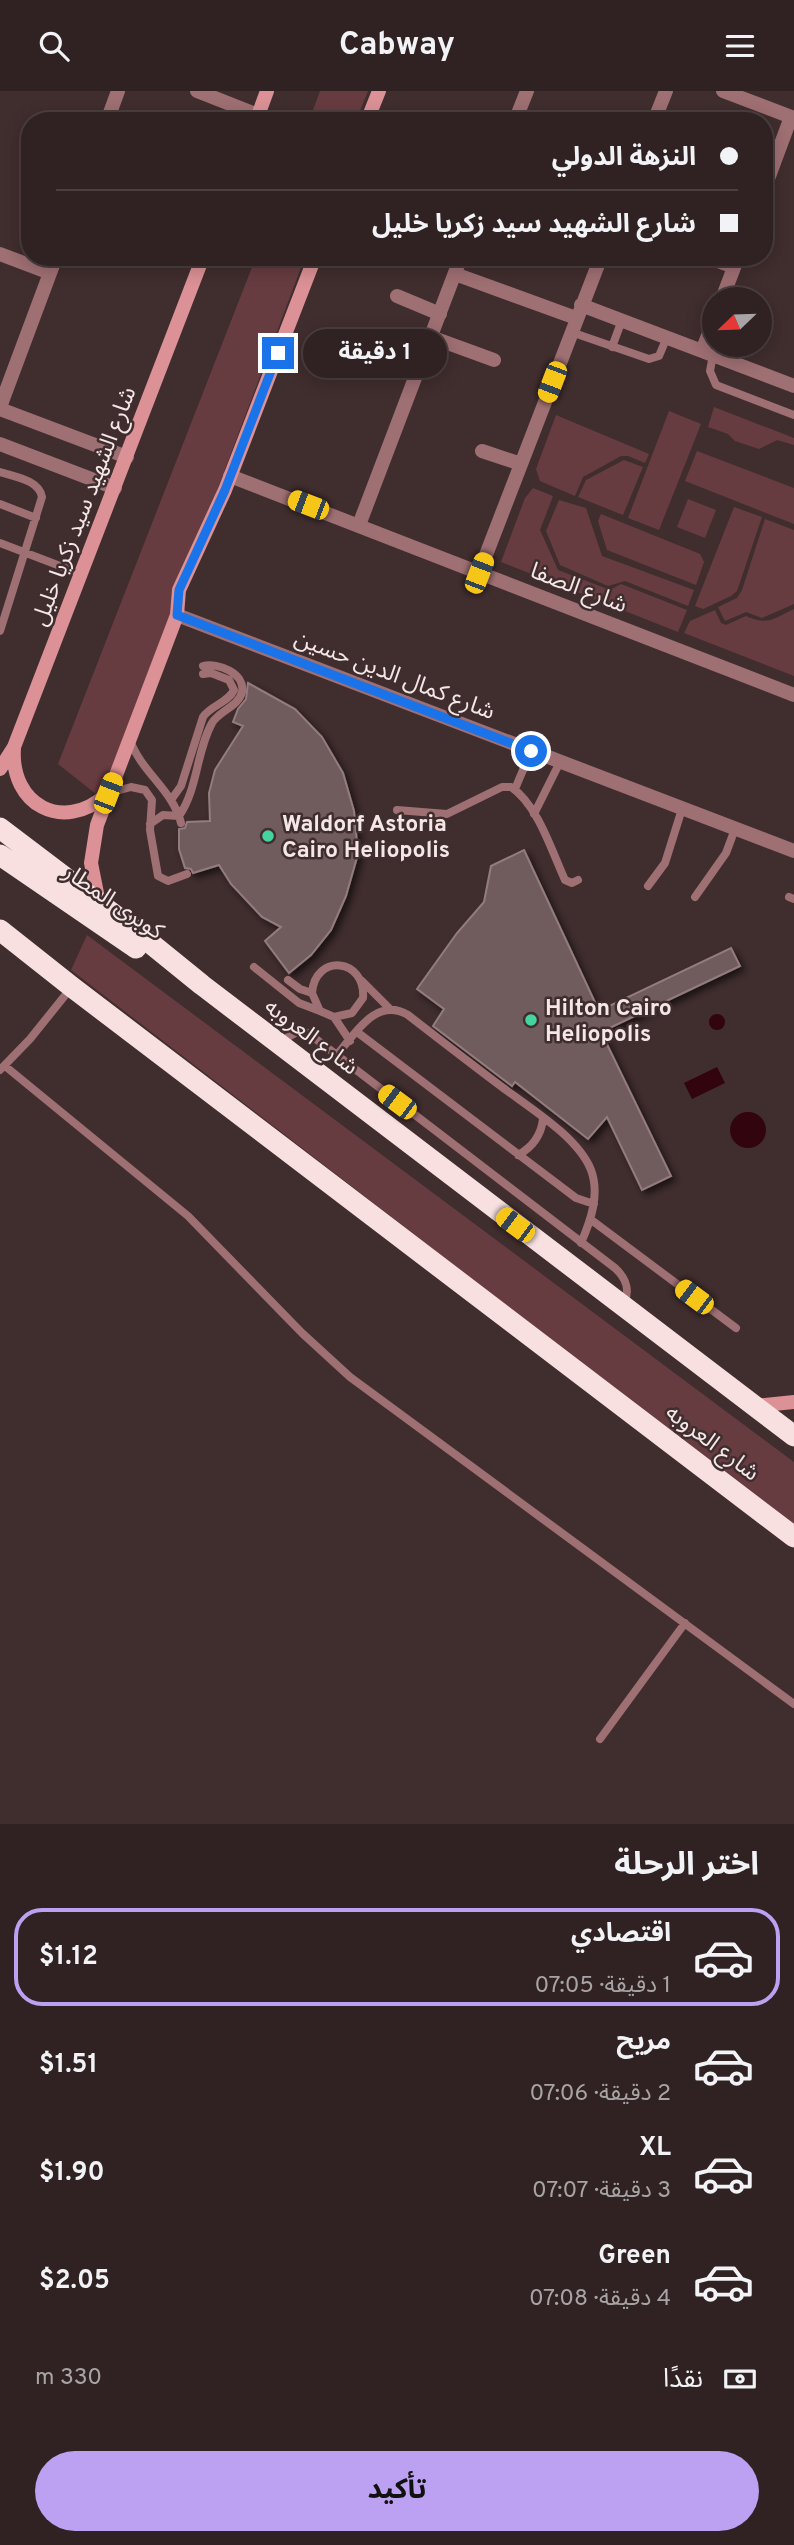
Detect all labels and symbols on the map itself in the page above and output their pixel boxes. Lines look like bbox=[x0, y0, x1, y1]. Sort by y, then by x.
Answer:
north arrow bbox=[702, 287, 772, 357]
callout: 1 دقيقة bbox=[302, 329, 446, 377]
route end bbox=[262, 337, 294, 369]
car bbox=[535, 359, 570, 405]
street label: شارع الشهيد سيد زكريا خليل bbox=[26, 383, 144, 630]
car bbox=[285, 488, 332, 522]
car bbox=[462, 550, 497, 596]
street label: شارع الصفا bbox=[525, 558, 631, 621]
street label: شارع كمال الدين حسين bbox=[290, 625, 498, 728]
route start bbox=[515, 735, 547, 767]
car bbox=[91, 770, 126, 816]
place label: Waldorf Astoria Cairo Heliopolis bbox=[282, 811, 450, 866]
marker: Waldorf Astoria Cairo Heliopolis bbox=[260, 828, 276, 844]
street label: كوبرى المطار bbox=[56, 858, 169, 947]
street label: شارع العروبه bbox=[258, 993, 363, 1083]
place label: Hilton Cairo Heliopolis bbox=[545, 995, 672, 1050]
marker: Hilton Cairo Heliopolis bbox=[523, 1012, 539, 1028]
car bbox=[374, 1081, 421, 1123]
car bbox=[492, 1204, 539, 1246]
car bbox=[671, 1276, 718, 1318]
street label: شارع العروبه bbox=[659, 1399, 764, 1489]

